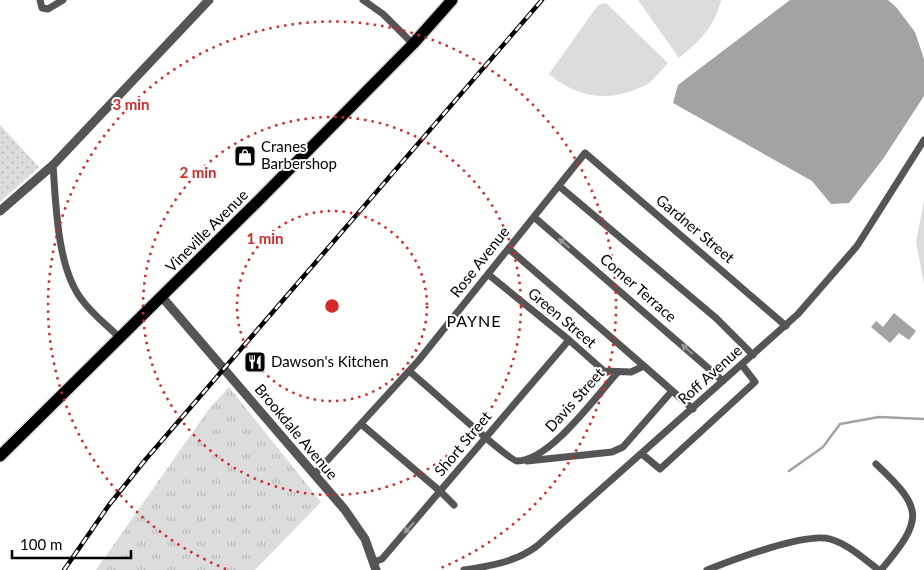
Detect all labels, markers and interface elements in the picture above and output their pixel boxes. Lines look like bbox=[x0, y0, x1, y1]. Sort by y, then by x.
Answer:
text: 3 min bbox=[112, 95, 150, 113]
place label: Cranes Barbershop bbox=[261, 137, 337, 172]
shop icon: Cranes Barbershop bbox=[233, 144, 257, 168]
text: 2 min bbox=[179, 163, 217, 181]
street label: Vineville Avenue bbox=[161, 185, 251, 275]
street label: Gardner Street bbox=[653, 190, 739, 267]
street label: Rose Avenue bbox=[446, 222, 512, 300]
text: 1 min bbox=[246, 229, 284, 247]
one-way arrow bbox=[558, 237, 570, 249]
street label: Comer Terrace bbox=[597, 249, 681, 325]
street label: Green Street bbox=[525, 283, 601, 351]
centre of rings bbox=[323, 297, 341, 315]
district label: PAYNE bbox=[447, 311, 501, 330]
street label: Roff Avenue bbox=[674, 341, 745, 408]
one-way arrow bbox=[681, 343, 693, 355]
restaurant icon: Dawson's Kitchen bbox=[243, 350, 267, 374]
place label: Dawson's Kitchen bbox=[271, 352, 389, 370]
street label: Davis Street bbox=[541, 363, 608, 435]
street label: Brookdale Avenue bbox=[252, 380, 342, 483]
street label: Short Street bbox=[430, 407, 495, 479]
one-way arrow bbox=[403, 522, 414, 535]
scale bar bbox=[12, 528, 131, 560]
text: 100 m bbox=[20, 535, 62, 553]

